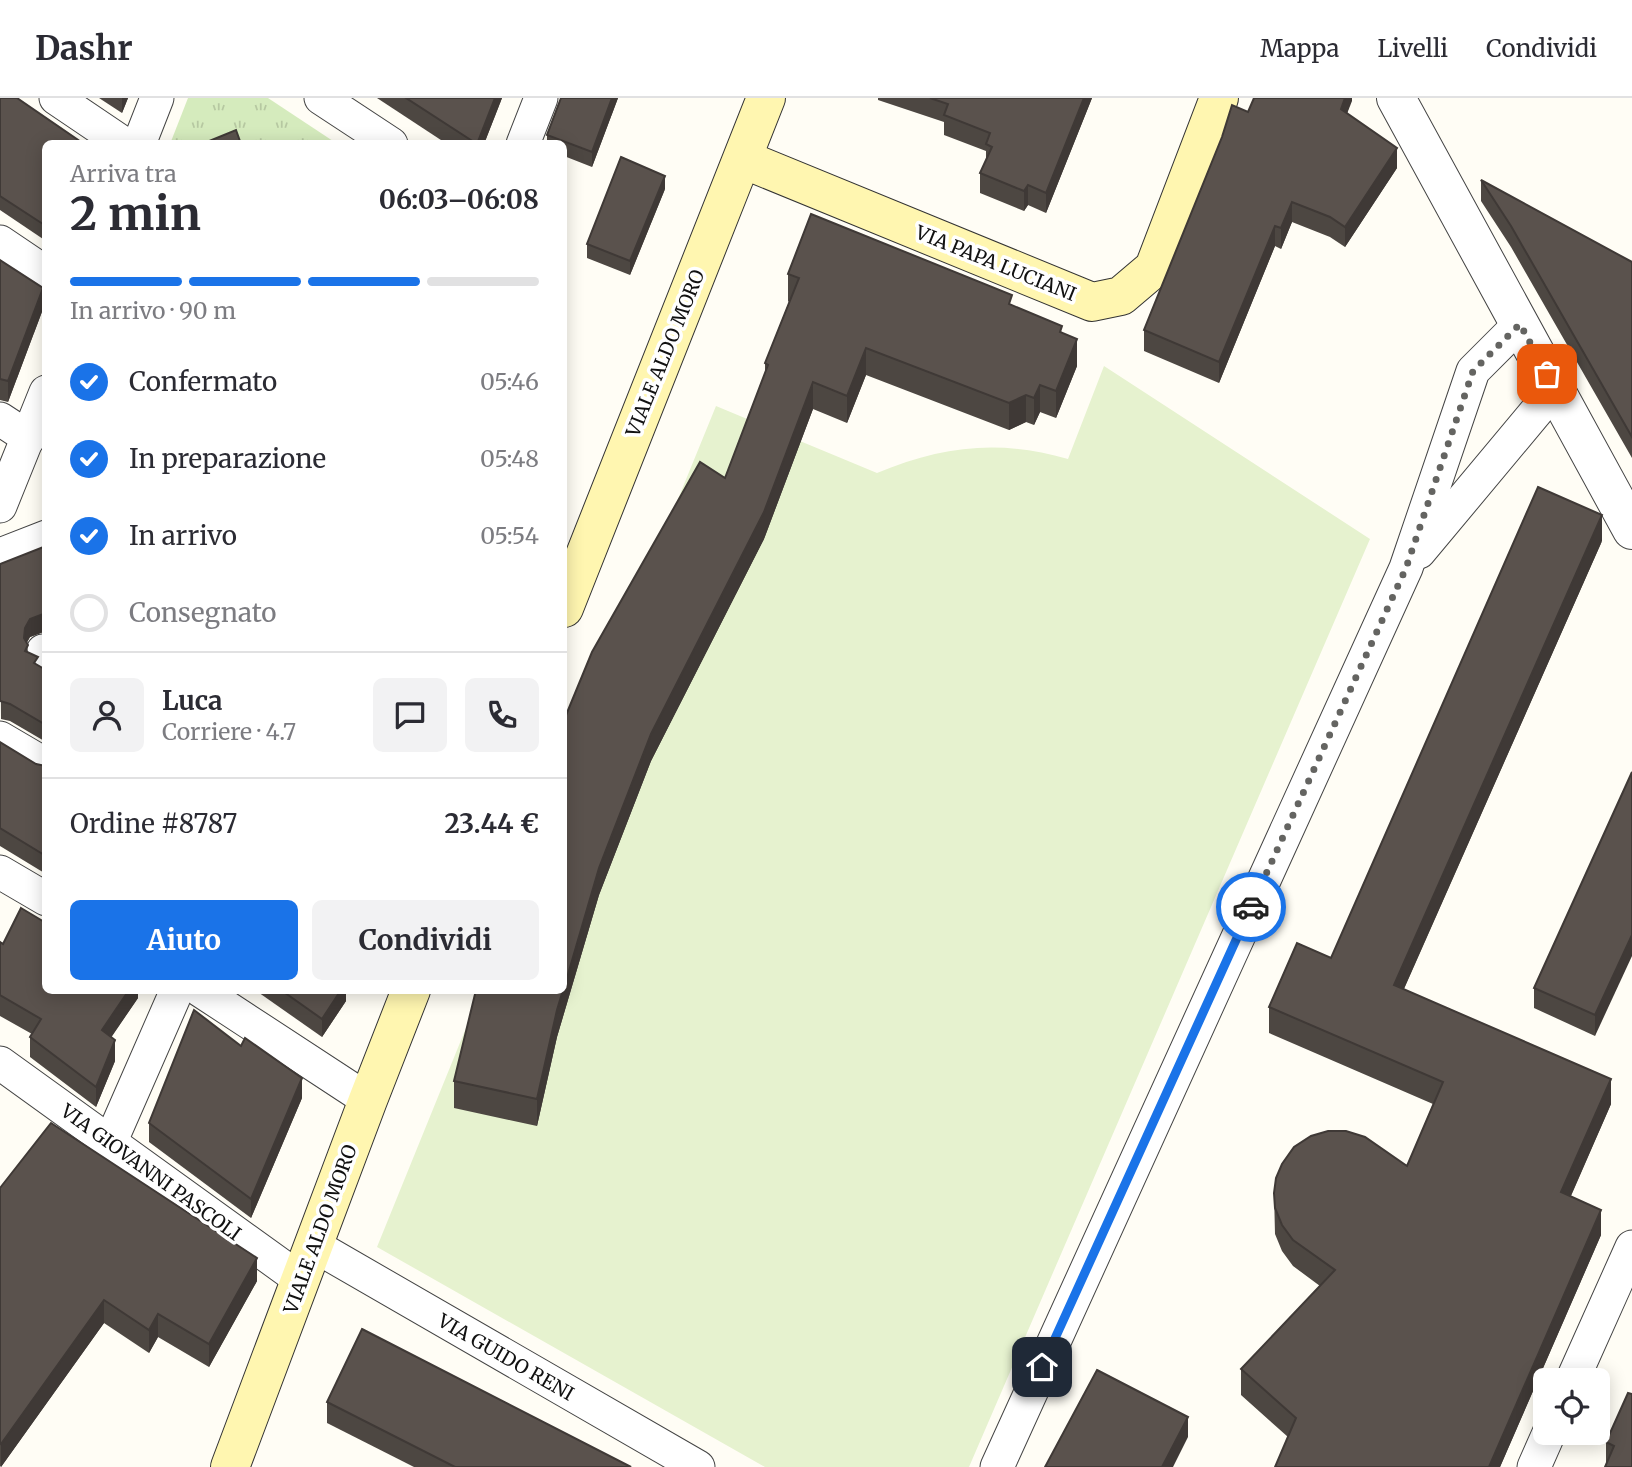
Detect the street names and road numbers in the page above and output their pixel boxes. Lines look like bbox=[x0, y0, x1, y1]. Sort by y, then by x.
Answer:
street label: VIA PAPA LUCIANI bbox=[911, 219, 1080, 306]
street label: VIALE ALDO MORO bbox=[620, 266, 710, 441]
street label: VIA GIOVANNI PASCOLI bbox=[55, 1098, 246, 1245]
street label: VIALE ALDO MORO bbox=[278, 1141, 362, 1318]
street label: VIA GUIDO RENI bbox=[433, 1308, 578, 1406]

